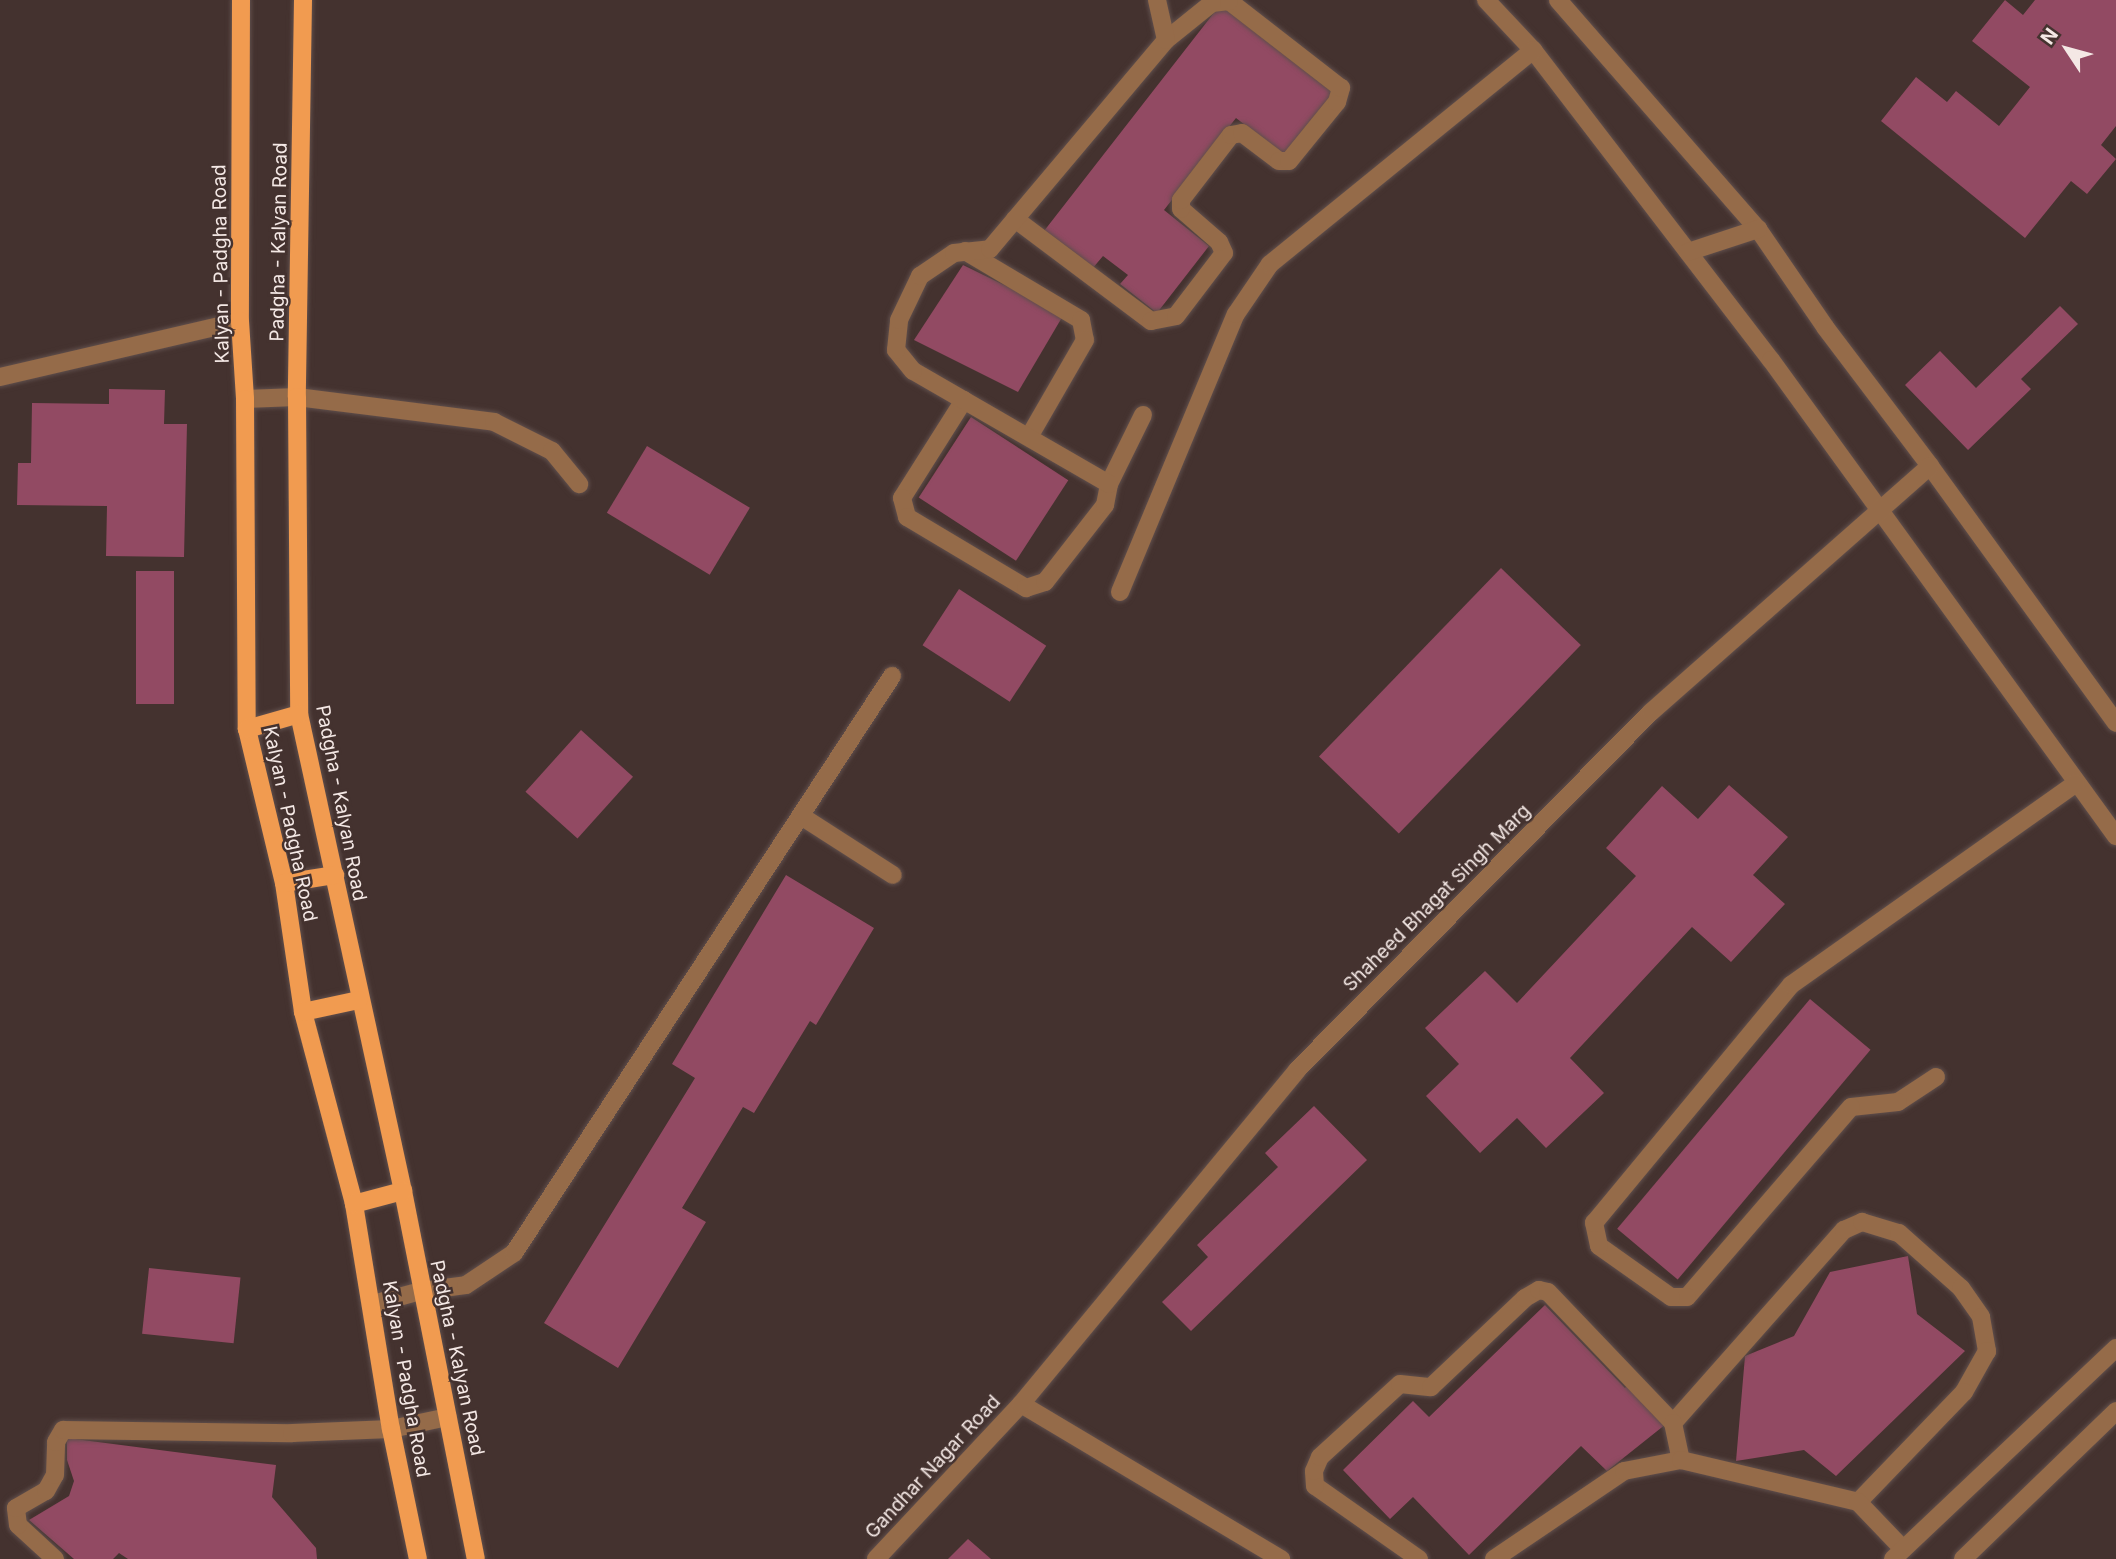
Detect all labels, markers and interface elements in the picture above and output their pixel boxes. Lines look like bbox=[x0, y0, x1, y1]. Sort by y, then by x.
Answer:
north arrow bbox=[2032, 14, 2102, 84]
text: N bbox=[2036, 24, 2063, 49]
street label: Padgha - Kalyan Road bbox=[266, 142, 292, 342]
street label: Kalyan - Padgha Road bbox=[208, 164, 234, 364]
street label: Padgha - Kalyan Road bbox=[311, 703, 371, 903]
street label: Kalyan - Padgha Road bbox=[258, 724, 322, 924]
street label: Shaheed Bhagat Singh Marg bbox=[1339, 800, 1535, 996]
street label: Padgha - Kalyan Road bbox=[425, 1258, 489, 1458]
street label: Kalyan - Padgha Road bbox=[377, 1279, 435, 1479]
street label: Gandhar Nagar Road bbox=[861, 1391, 1005, 1543]

